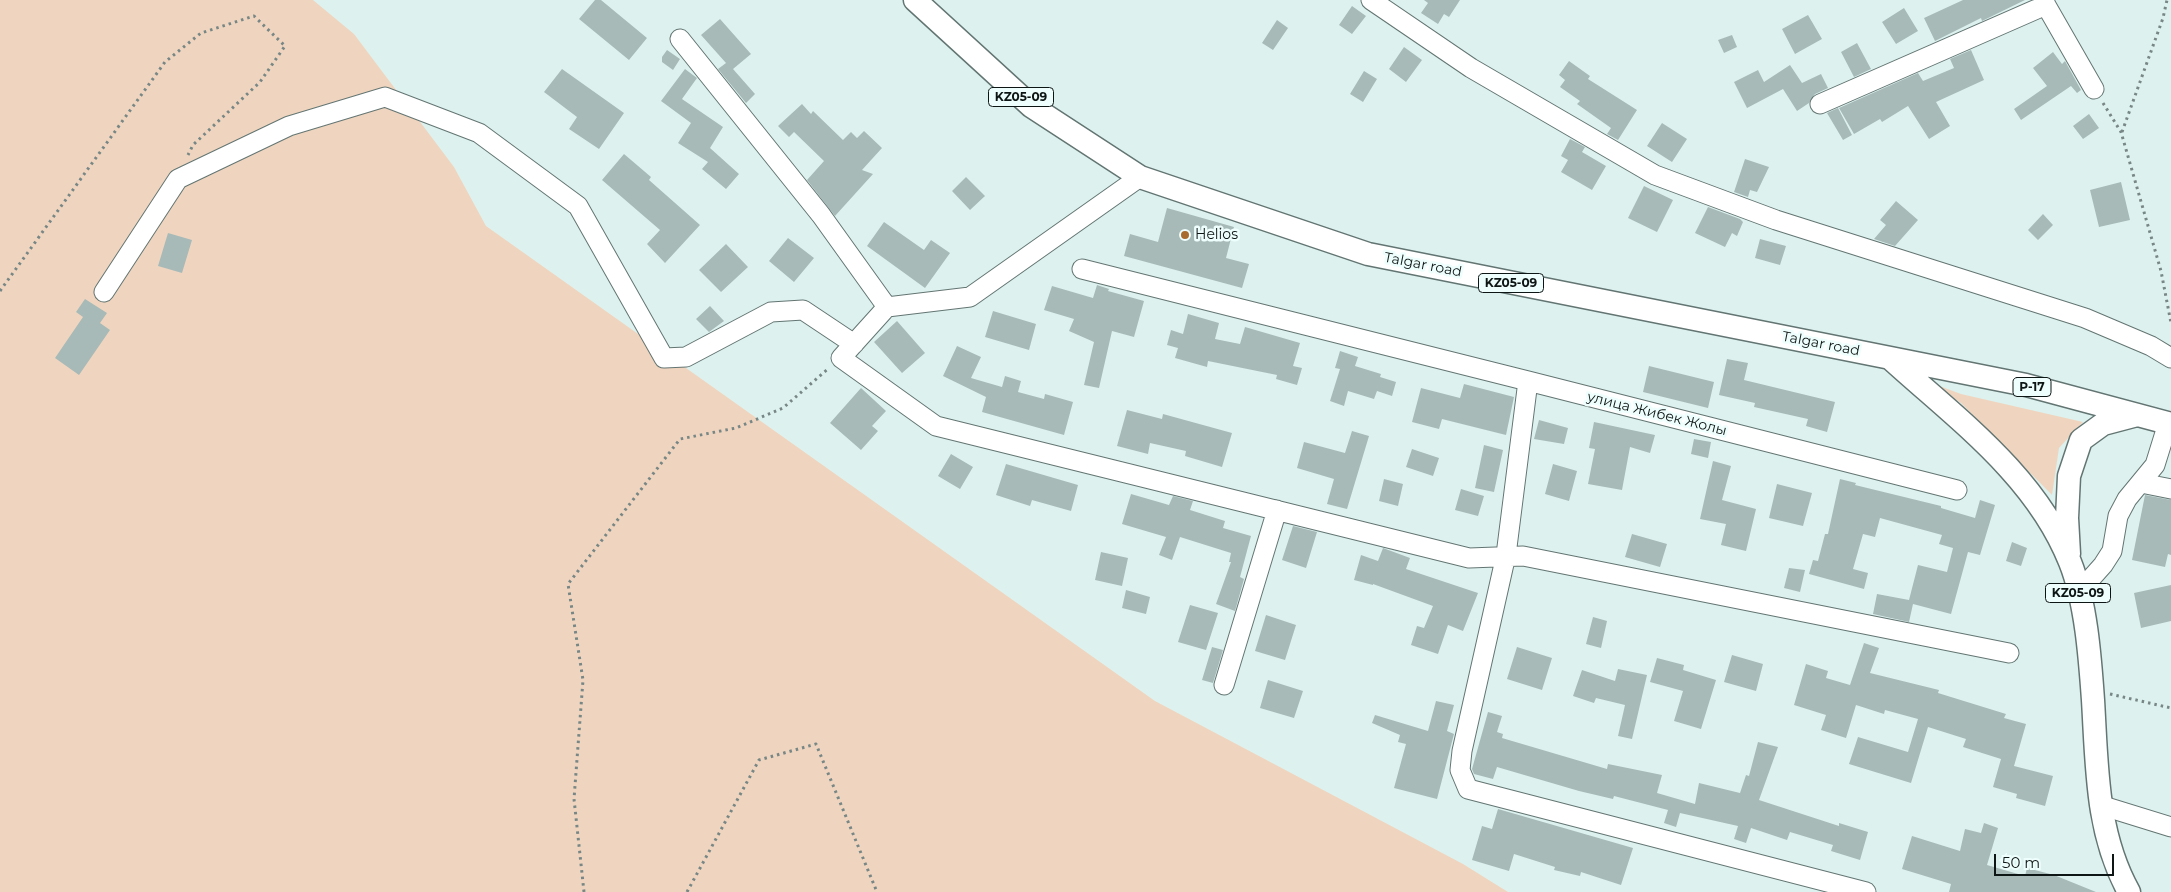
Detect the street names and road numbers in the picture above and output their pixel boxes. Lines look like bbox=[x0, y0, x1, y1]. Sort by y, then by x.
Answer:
road number: KZ05-09 bbox=[988, 88, 1054, 106]
street label: Talgar road bbox=[1383, 249, 1463, 281]
road number: KZ05-09 bbox=[1478, 274, 1544, 292]
street label: Talgar road bbox=[1781, 328, 1861, 360]
road number: P-17 bbox=[2013, 378, 2051, 397]
street label: улица Жибек Жолы bbox=[1586, 389, 1728, 439]
road number: KZ05-09 bbox=[2046, 584, 2110, 602]

